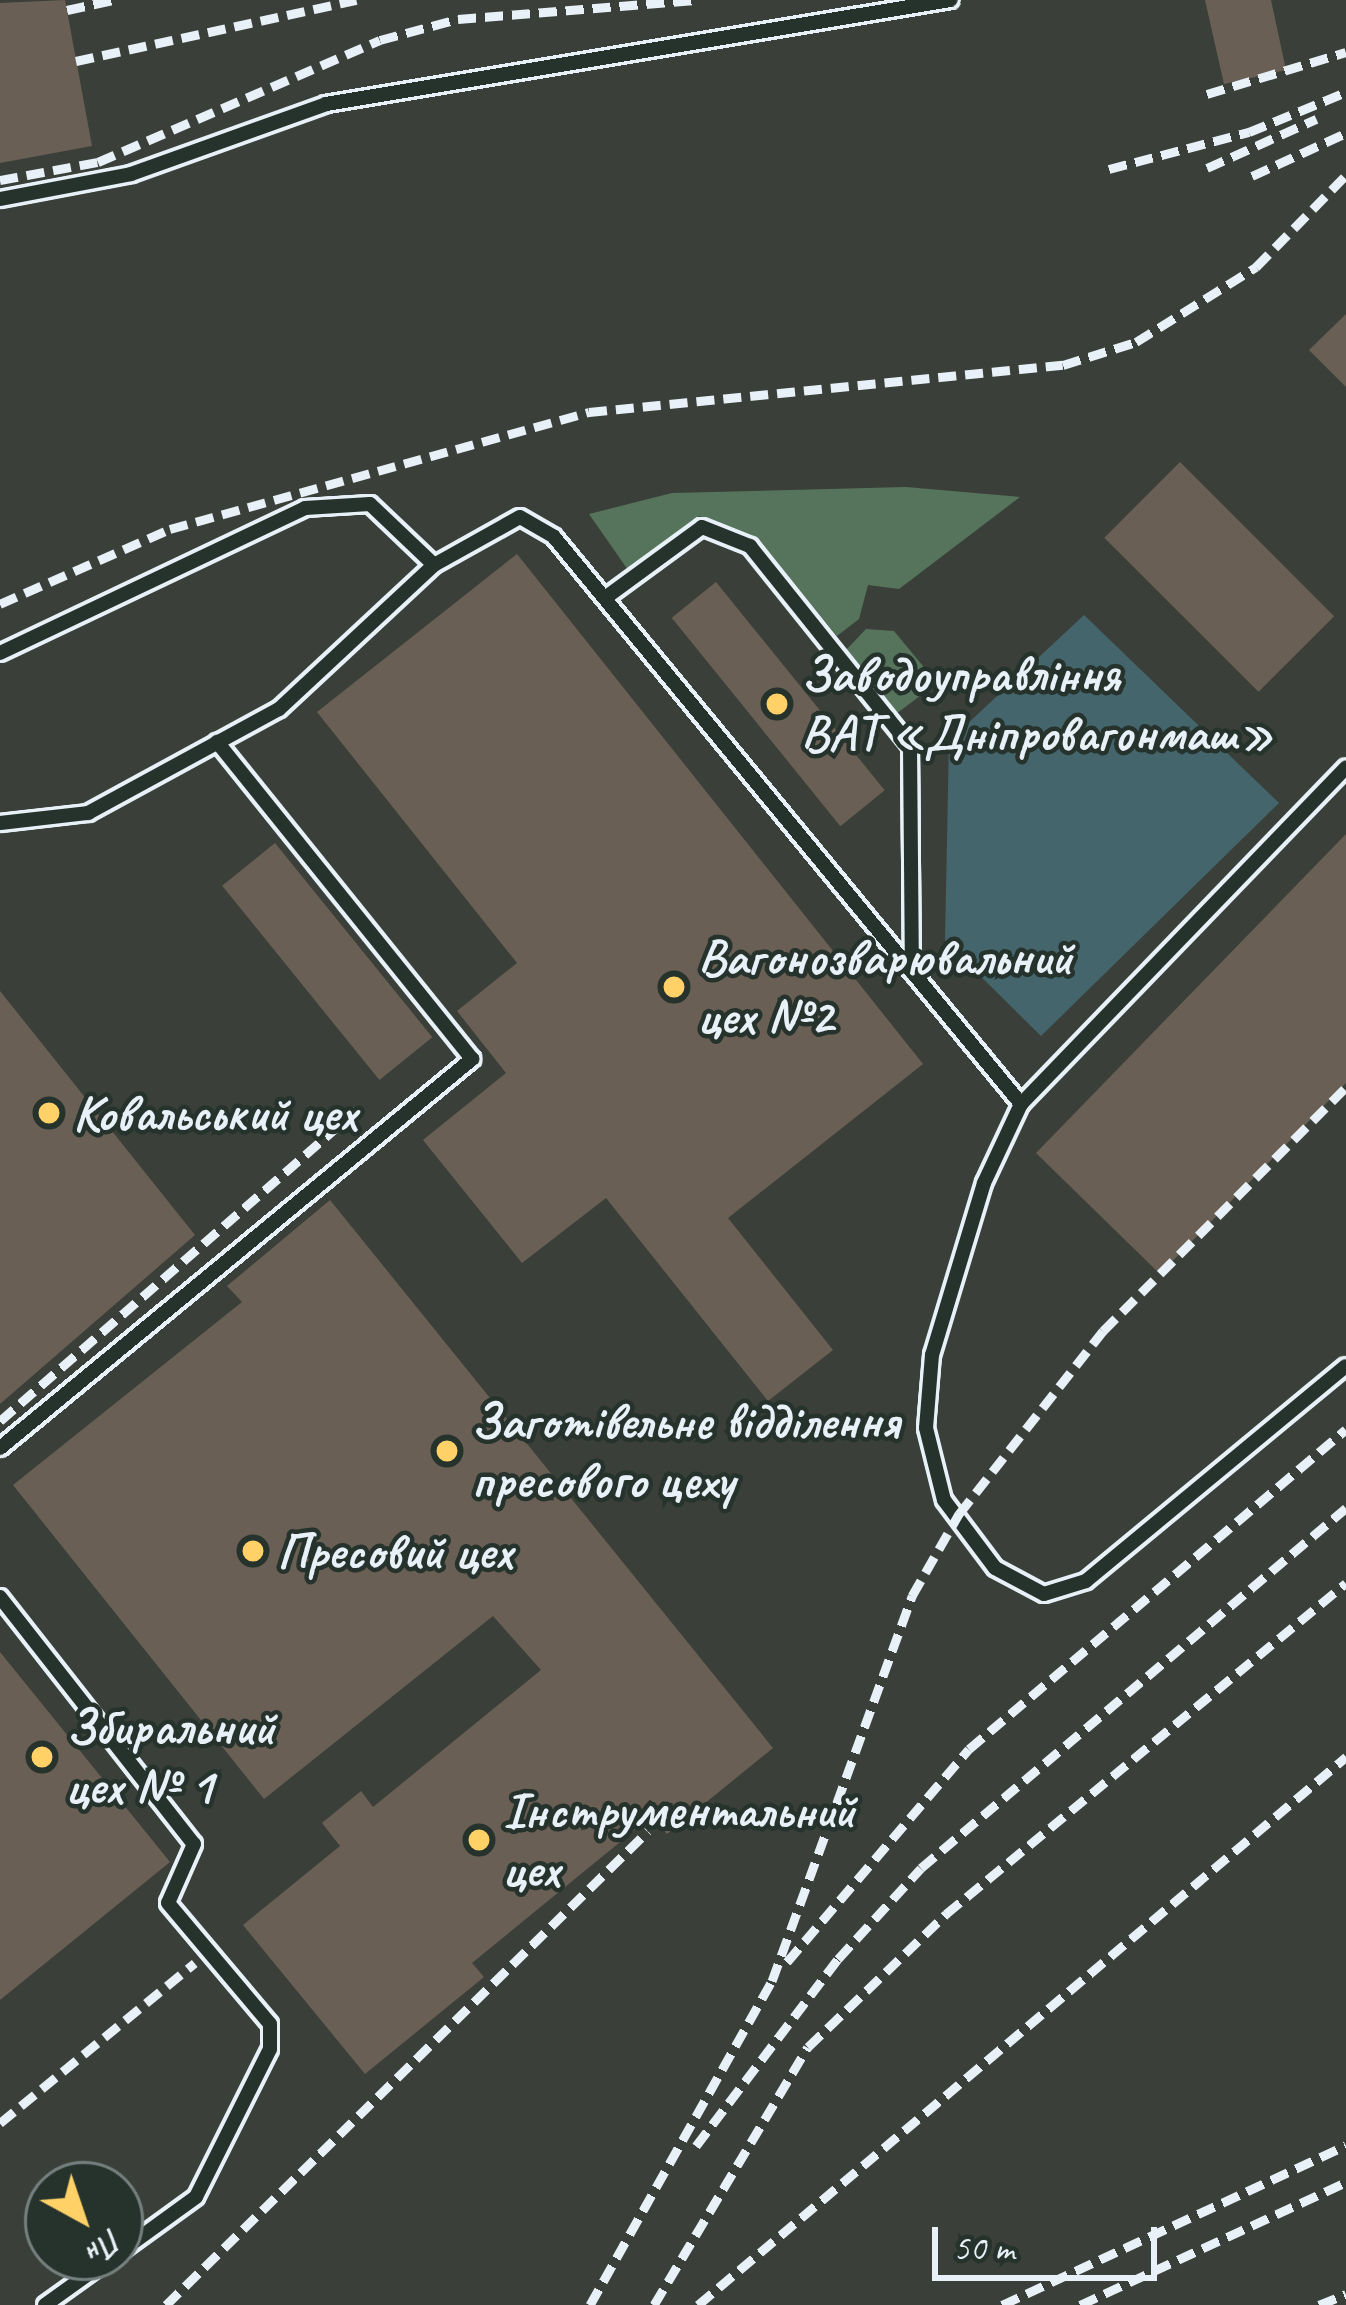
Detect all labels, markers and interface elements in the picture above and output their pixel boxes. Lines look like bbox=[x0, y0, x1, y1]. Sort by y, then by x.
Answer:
place label: Заводоуправління ВАТ «Дніпровагонмаш» bbox=[801, 644, 1273, 764]
marker: Заводоуправління ВАТ «Дніпровагонмаш» bbox=[764, 691, 790, 717]
place label: Вагонозварювальний цех №2 bbox=[698, 927, 1072, 1047]
marker: Вагонозварювальний цех №2 bbox=[661, 974, 687, 1000]
place label: Ковальський цех bbox=[73, 1082, 357, 1144]
marker: Ковальський цех bbox=[36, 1100, 62, 1126]
place label: Заготівельне відділення пресового цеху bbox=[471, 1391, 902, 1511]
marker: Заготівельне відділення пресового цеху bbox=[434, 1438, 460, 1464]
place label: Пресовий цех bbox=[277, 1520, 513, 1582]
marker: Пресовий цех bbox=[240, 1538, 266, 1564]
place label: Збиральний цех № 1 bbox=[66, 1697, 275, 1817]
marker: Збиральний цех № 1 bbox=[29, 1744, 55, 1770]
place label: Інструментальний цех bbox=[503, 1780, 855, 1900]
marker: Інструментальний цех bbox=[466, 1827, 492, 1853]
north arrow bbox=[24, 2161, 144, 2281]
scale bar bbox=[938, 2203, 1163, 2277]
text: Пн bbox=[78, 2219, 132, 2273]
text: 50 m bbox=[953, 2225, 1014, 2271]

